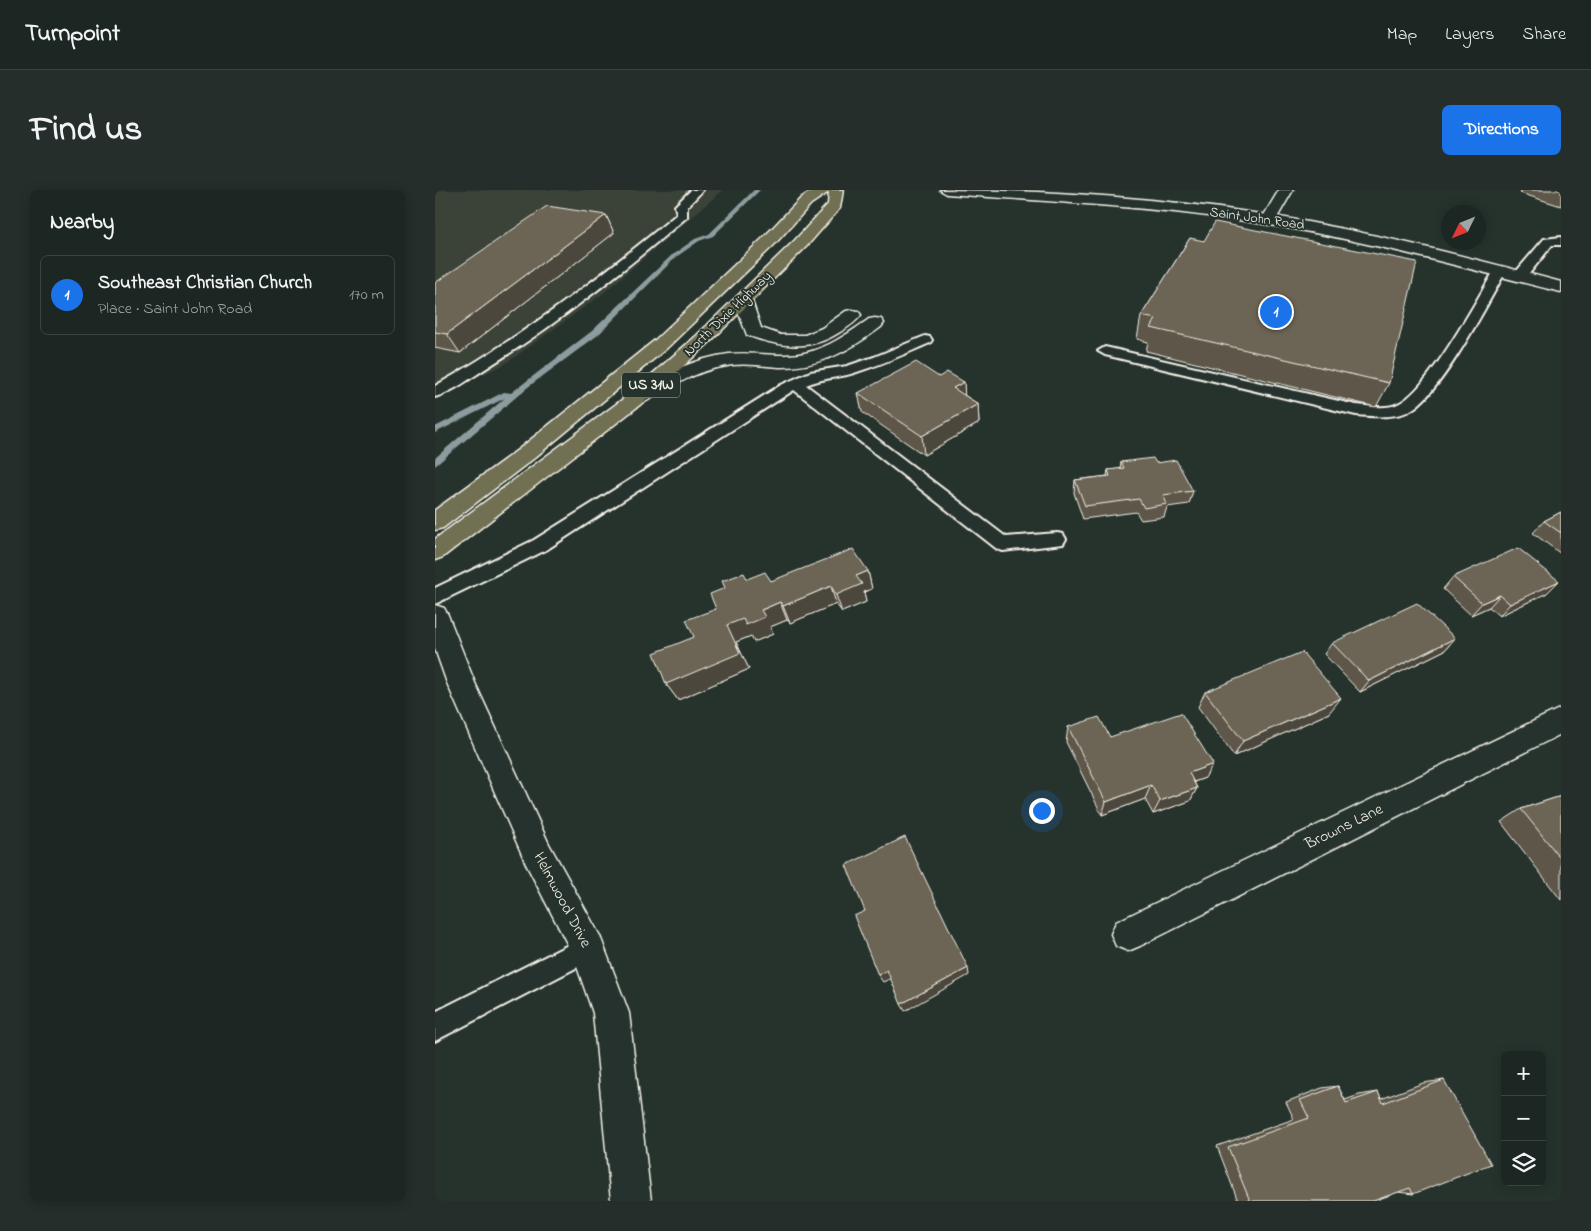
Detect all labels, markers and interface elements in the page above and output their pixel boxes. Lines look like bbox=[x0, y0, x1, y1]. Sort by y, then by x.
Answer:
text: Turnpoint bbox=[25, 17, 120, 52]
text: Map bbox=[1387, 22, 1417, 48]
text: Layers bbox=[1445, 22, 1495, 48]
text: Share bbox=[1523, 22, 1566, 48]
text: Find us bbox=[30, 105, 142, 156]
button: Directions bbox=[1442, 105, 1561, 155]
street label: Saint John Road bbox=[1208, 202, 1306, 236]
north arrow bbox=[1441, 205, 1486, 250]
text: Nearby bbox=[50, 208, 114, 238]
street label: North Dixie Highway bbox=[679, 266, 777, 362]
text: Southeast Christian Church bbox=[98, 270, 312, 297]
text: 1 bbox=[64, 283, 70, 307]
text: 170 m bbox=[349, 283, 384, 307]
pin: 1 bbox=[1260, 293, 1292, 331]
text: Place · Saint John Road bbox=[98, 297, 252, 321]
road number: US 31W bbox=[622, 372, 680, 398]
street label: Browns Lane bbox=[1300, 797, 1388, 857]
your location bbox=[1029, 798, 1055, 824]
street label: Helmwood Drive bbox=[527, 848, 598, 953]
map controls bbox=[1501, 1051, 1546, 1186]
button: + bbox=[1501, 1051, 1546, 1096]
button: − bbox=[1501, 1096, 1546, 1141]
button: layers bbox=[1501, 1141, 1546, 1186]

